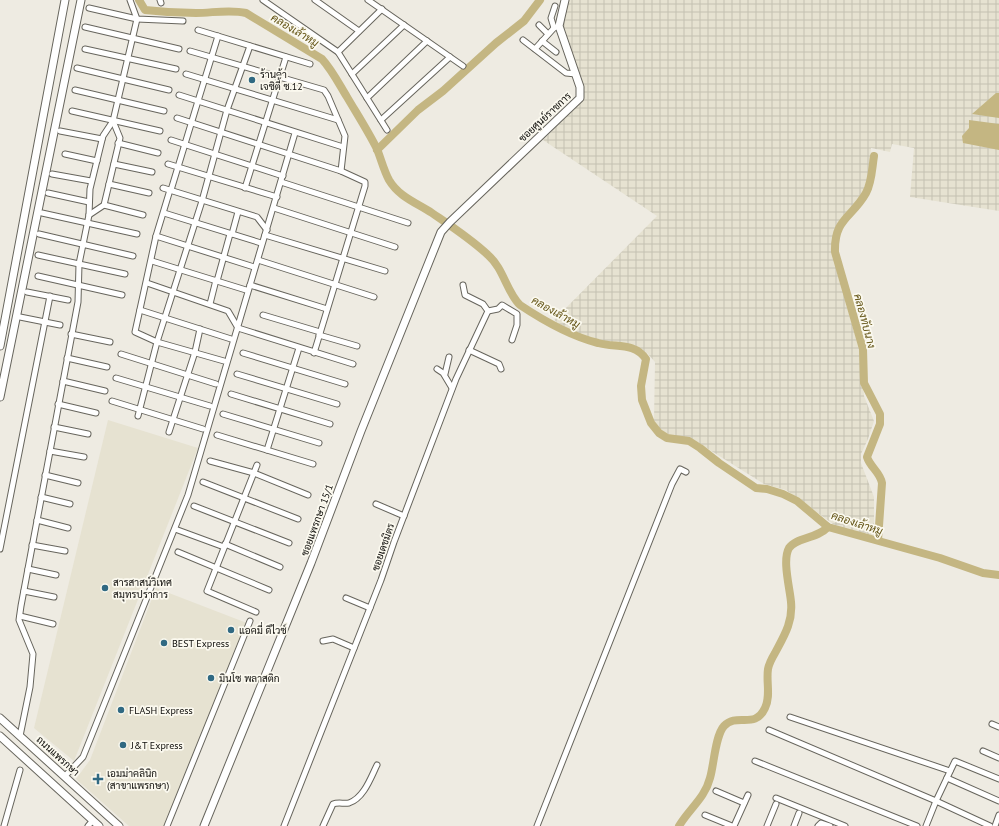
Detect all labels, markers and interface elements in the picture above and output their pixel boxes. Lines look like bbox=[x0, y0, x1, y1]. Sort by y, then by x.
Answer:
water label: คลองเล้าหมู bbox=[268, 10, 322, 51]
place label: ร้านค้า เจซิตี้ ซ.12 bbox=[260, 68, 303, 93]
marker: ร้านค้า เจซิตี้ ซ.12 bbox=[247, 75, 257, 85]
street label: ซอยศูนย์ราชการ bbox=[515, 89, 575, 145]
water label: คลองทับนาง bbox=[851, 292, 879, 350]
water label: คลองเล้าหมู bbox=[529, 293, 583, 332]
street label: ซอยแพรกษา 15/1 bbox=[298, 482, 336, 558]
water label: คลองเล้าหมู bbox=[829, 508, 885, 539]
street label: ซอยเดชมิตร bbox=[369, 521, 397, 573]
place label: สารสาสน์วิเทศ สมุทรปราการ bbox=[113, 575, 172, 602]
marker: สารสาสน์วิเทศ สมุทรปราการ bbox=[100, 583, 110, 593]
place label: แอคมี่ ดีไวซ์ bbox=[239, 622, 287, 637]
marker: แอคมี่ ดีไวซ์ bbox=[226, 625, 236, 635]
place label: BEST Express bbox=[172, 637, 229, 650]
marker: BEST Express bbox=[159, 638, 169, 648]
place label: มินโซ พลาสติก bbox=[219, 672, 280, 685]
marker: มินโซ พลาสติก bbox=[206, 673, 216, 683]
place label: FLASH Express bbox=[129, 704, 193, 717]
marker: FLASH Express bbox=[116, 705, 126, 715]
street label: ถนนแพรกษา bbox=[34, 733, 82, 779]
place label: J&T Express bbox=[130, 739, 183, 752]
marker: J&T Express bbox=[118, 740, 128, 750]
place label: เอมม่าคลินิก (สาขาแพรกษา) bbox=[107, 767, 169, 792]
marker: เอมม่าคลินิก (สาขาแพรกษา) bbox=[92, 773, 104, 785]

